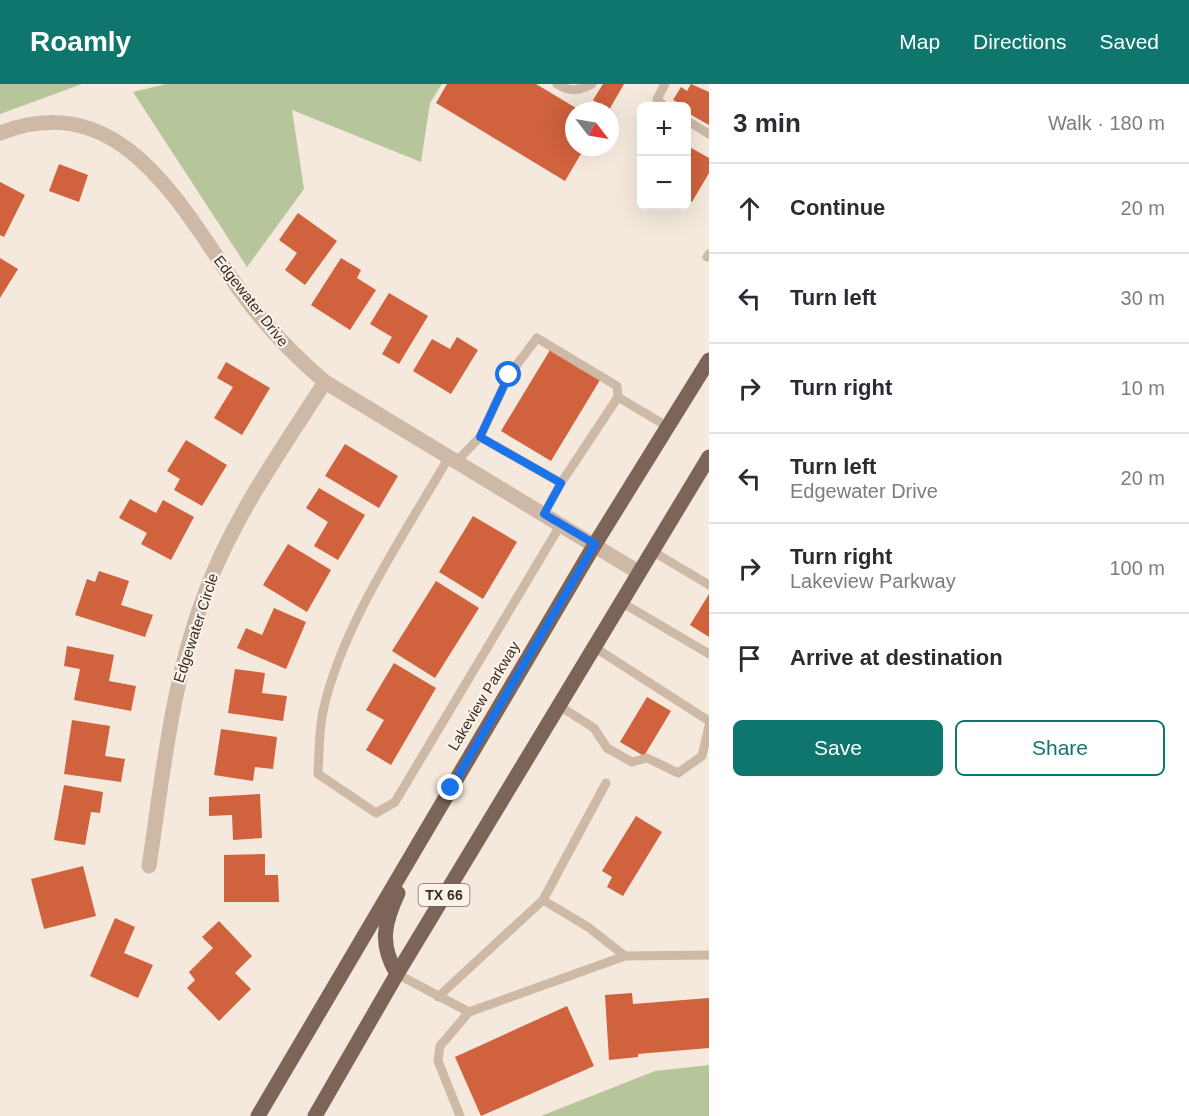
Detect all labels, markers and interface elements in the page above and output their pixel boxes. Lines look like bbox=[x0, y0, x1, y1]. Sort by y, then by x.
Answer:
text: Roamly bbox=[30, 26, 131, 57]
text: Map bbox=[899, 30, 940, 53]
text: Directions bbox=[973, 30, 1066, 53]
text: Saved bbox=[1099, 30, 1159, 53]
north arrow bbox=[565, 102, 619, 156]
map controls bbox=[637, 102, 691, 210]
button: + bbox=[637, 102, 691, 156]
text: 3 min bbox=[733, 108, 801, 138]
text: Walk · 180 m bbox=[1048, 112, 1165, 134]
button: − bbox=[637, 156, 691, 210]
icon: ahead bbox=[733, 192, 766, 225]
text: Continue bbox=[790, 195, 885, 220]
text: 20 m bbox=[1121, 197, 1165, 219]
street label: Edgewater Drive bbox=[211, 252, 292, 350]
icon: left bbox=[733, 282, 766, 315]
text: Turn left bbox=[790, 285, 876, 310]
text: 30 m bbox=[1121, 287, 1165, 309]
route start bbox=[495, 361, 521, 387]
icon: right bbox=[733, 372, 766, 405]
text: Turn right bbox=[790, 375, 892, 400]
text: 10 m bbox=[1121, 377, 1165, 399]
text: Turn left bbox=[790, 454, 876, 479]
icon: left bbox=[733, 462, 766, 495]
text: 20 m bbox=[1121, 467, 1165, 489]
text: Edgewater Drive bbox=[790, 480, 938, 502]
text: Turn right bbox=[790, 544, 892, 569]
icon: right bbox=[733, 552, 766, 585]
text: 100 m bbox=[1109, 557, 1165, 579]
text: Lakeview Parkway bbox=[790, 570, 956, 592]
street label: Edgewater Circle bbox=[170, 571, 221, 685]
street label: Lakeview Parkway bbox=[444, 638, 523, 753]
icon: arrive bbox=[733, 642, 766, 675]
text: Arrive at destination bbox=[790, 645, 1003, 670]
button: Save bbox=[733, 720, 943, 776]
button: Share bbox=[955, 720, 1165, 776]
route end bbox=[437, 774, 463, 800]
road number: TX 66 bbox=[418, 884, 470, 906]

